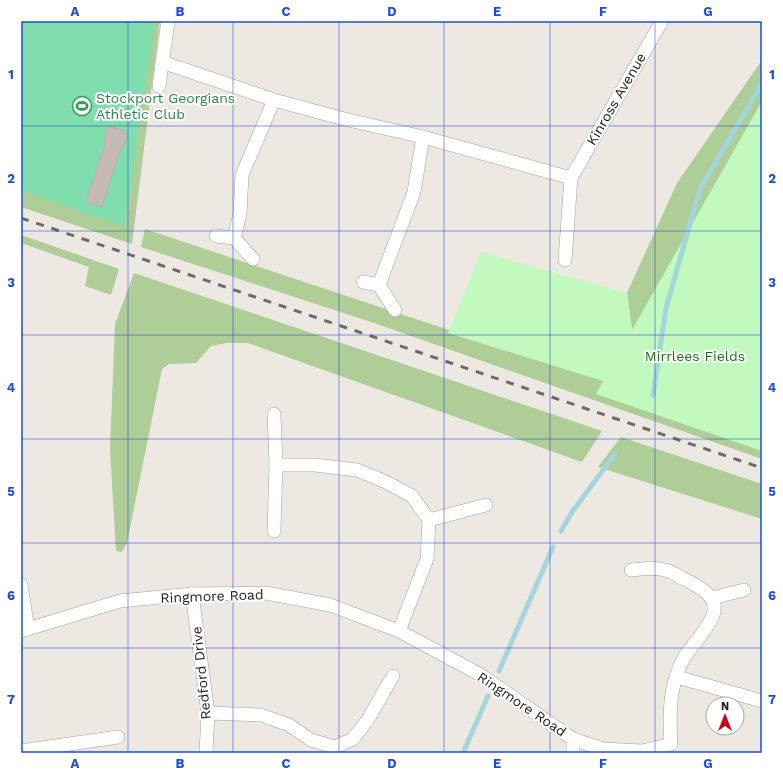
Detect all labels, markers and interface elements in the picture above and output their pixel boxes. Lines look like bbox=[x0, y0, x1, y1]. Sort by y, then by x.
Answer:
text: A bbox=[71, 4, 80, 19]
text: B bbox=[176, 4, 185, 19]
text: C bbox=[282, 4, 291, 19]
text: D bbox=[387, 4, 397, 19]
text: E bbox=[493, 4, 501, 19]
text: F bbox=[599, 4, 607, 19]
text: G bbox=[703, 4, 713, 19]
street label: Kinross Avenue bbox=[583, 50, 649, 148]
text: 1 bbox=[8, 67, 14, 82]
text: 1 bbox=[769, 67, 775, 82]
place label: Stockport Georgians Athletic Club bbox=[96, 90, 235, 122]
sports icon: Stockport Georgians Athletic Club bbox=[71, 95, 93, 117]
text: 2 bbox=[7, 171, 15, 186]
text: 2 bbox=[768, 171, 776, 186]
text: 3 bbox=[7, 275, 15, 290]
text: 3 bbox=[768, 275, 776, 290]
park label: Mirrlees Fields bbox=[645, 348, 745, 364]
text: 4 bbox=[7, 380, 16, 395]
text: 4 bbox=[768, 380, 777, 395]
text: 5 bbox=[7, 484, 15, 499]
text: 5 bbox=[768, 484, 776, 499]
street label: Ringmore Road bbox=[160, 586, 264, 606]
text: 6 bbox=[7, 588, 15, 603]
text: 6 bbox=[768, 588, 776, 603]
street label: Redford Drive bbox=[188, 626, 214, 720]
street label: Ringmore Road bbox=[475, 668, 569, 740]
text: 7 bbox=[7, 692, 15, 707]
text: 7 bbox=[768, 692, 776, 707]
north arrow bbox=[705, 696, 745, 736]
text: N bbox=[721, 700, 729, 713]
text: A bbox=[71, 756, 80, 771]
text: B bbox=[176, 756, 185, 771]
text: C bbox=[282, 756, 291, 771]
text: D bbox=[387, 756, 397, 771]
text: E bbox=[493, 756, 501, 771]
text: F bbox=[599, 756, 607, 771]
text: G bbox=[703, 756, 713, 771]

